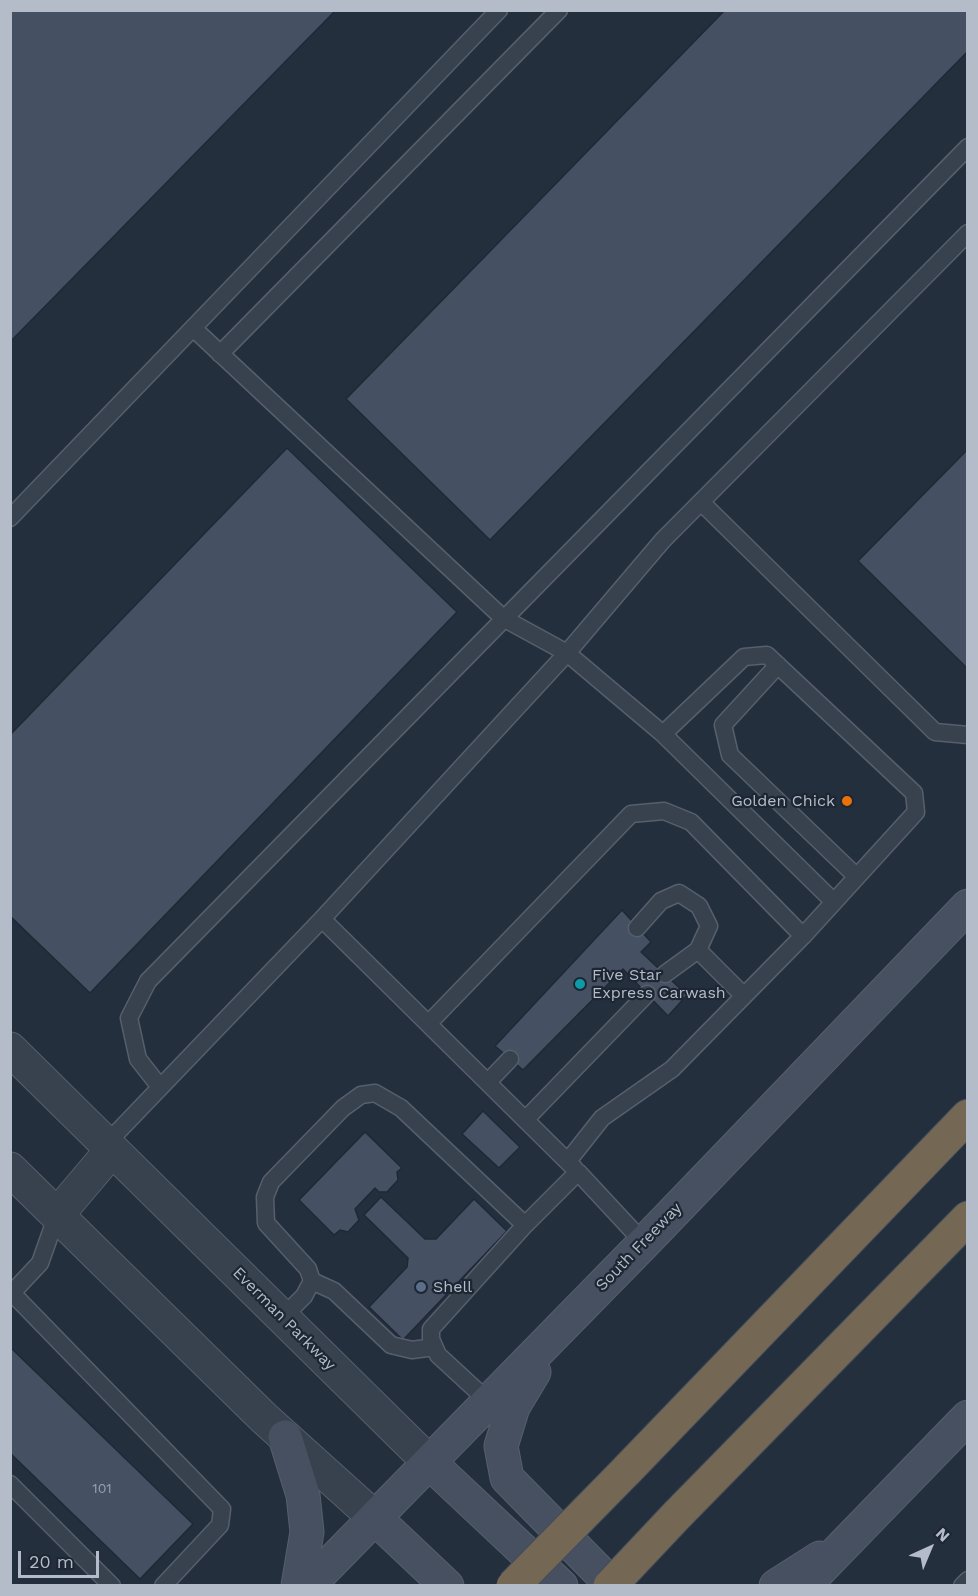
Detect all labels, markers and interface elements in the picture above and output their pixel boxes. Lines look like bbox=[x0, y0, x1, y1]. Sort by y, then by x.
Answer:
place label: Golden Chick bbox=[731, 791, 835, 811]
marker: Golden Chick bbox=[840, 794, 854, 808]
place label: Five Star Express Carwash bbox=[592, 965, 726, 1003]
marker: Five Star Express Carwash bbox=[573, 977, 587, 991]
street label: South Freeway bbox=[592, 1199, 686, 1295]
street label: Everman Parkway bbox=[228, 1263, 340, 1375]
place label: Shell bbox=[433, 1277, 472, 1297]
marker: Shell bbox=[414, 1280, 428, 1294]
house number: 101 bbox=[92, 1481, 112, 1497]
north arrow bbox=[900, 1518, 960, 1578]
text: N bbox=[932, 1524, 954, 1546]
scale bar bbox=[21, 1539, 102, 1577]
text: 20 m bbox=[29, 1551, 74, 1572]

